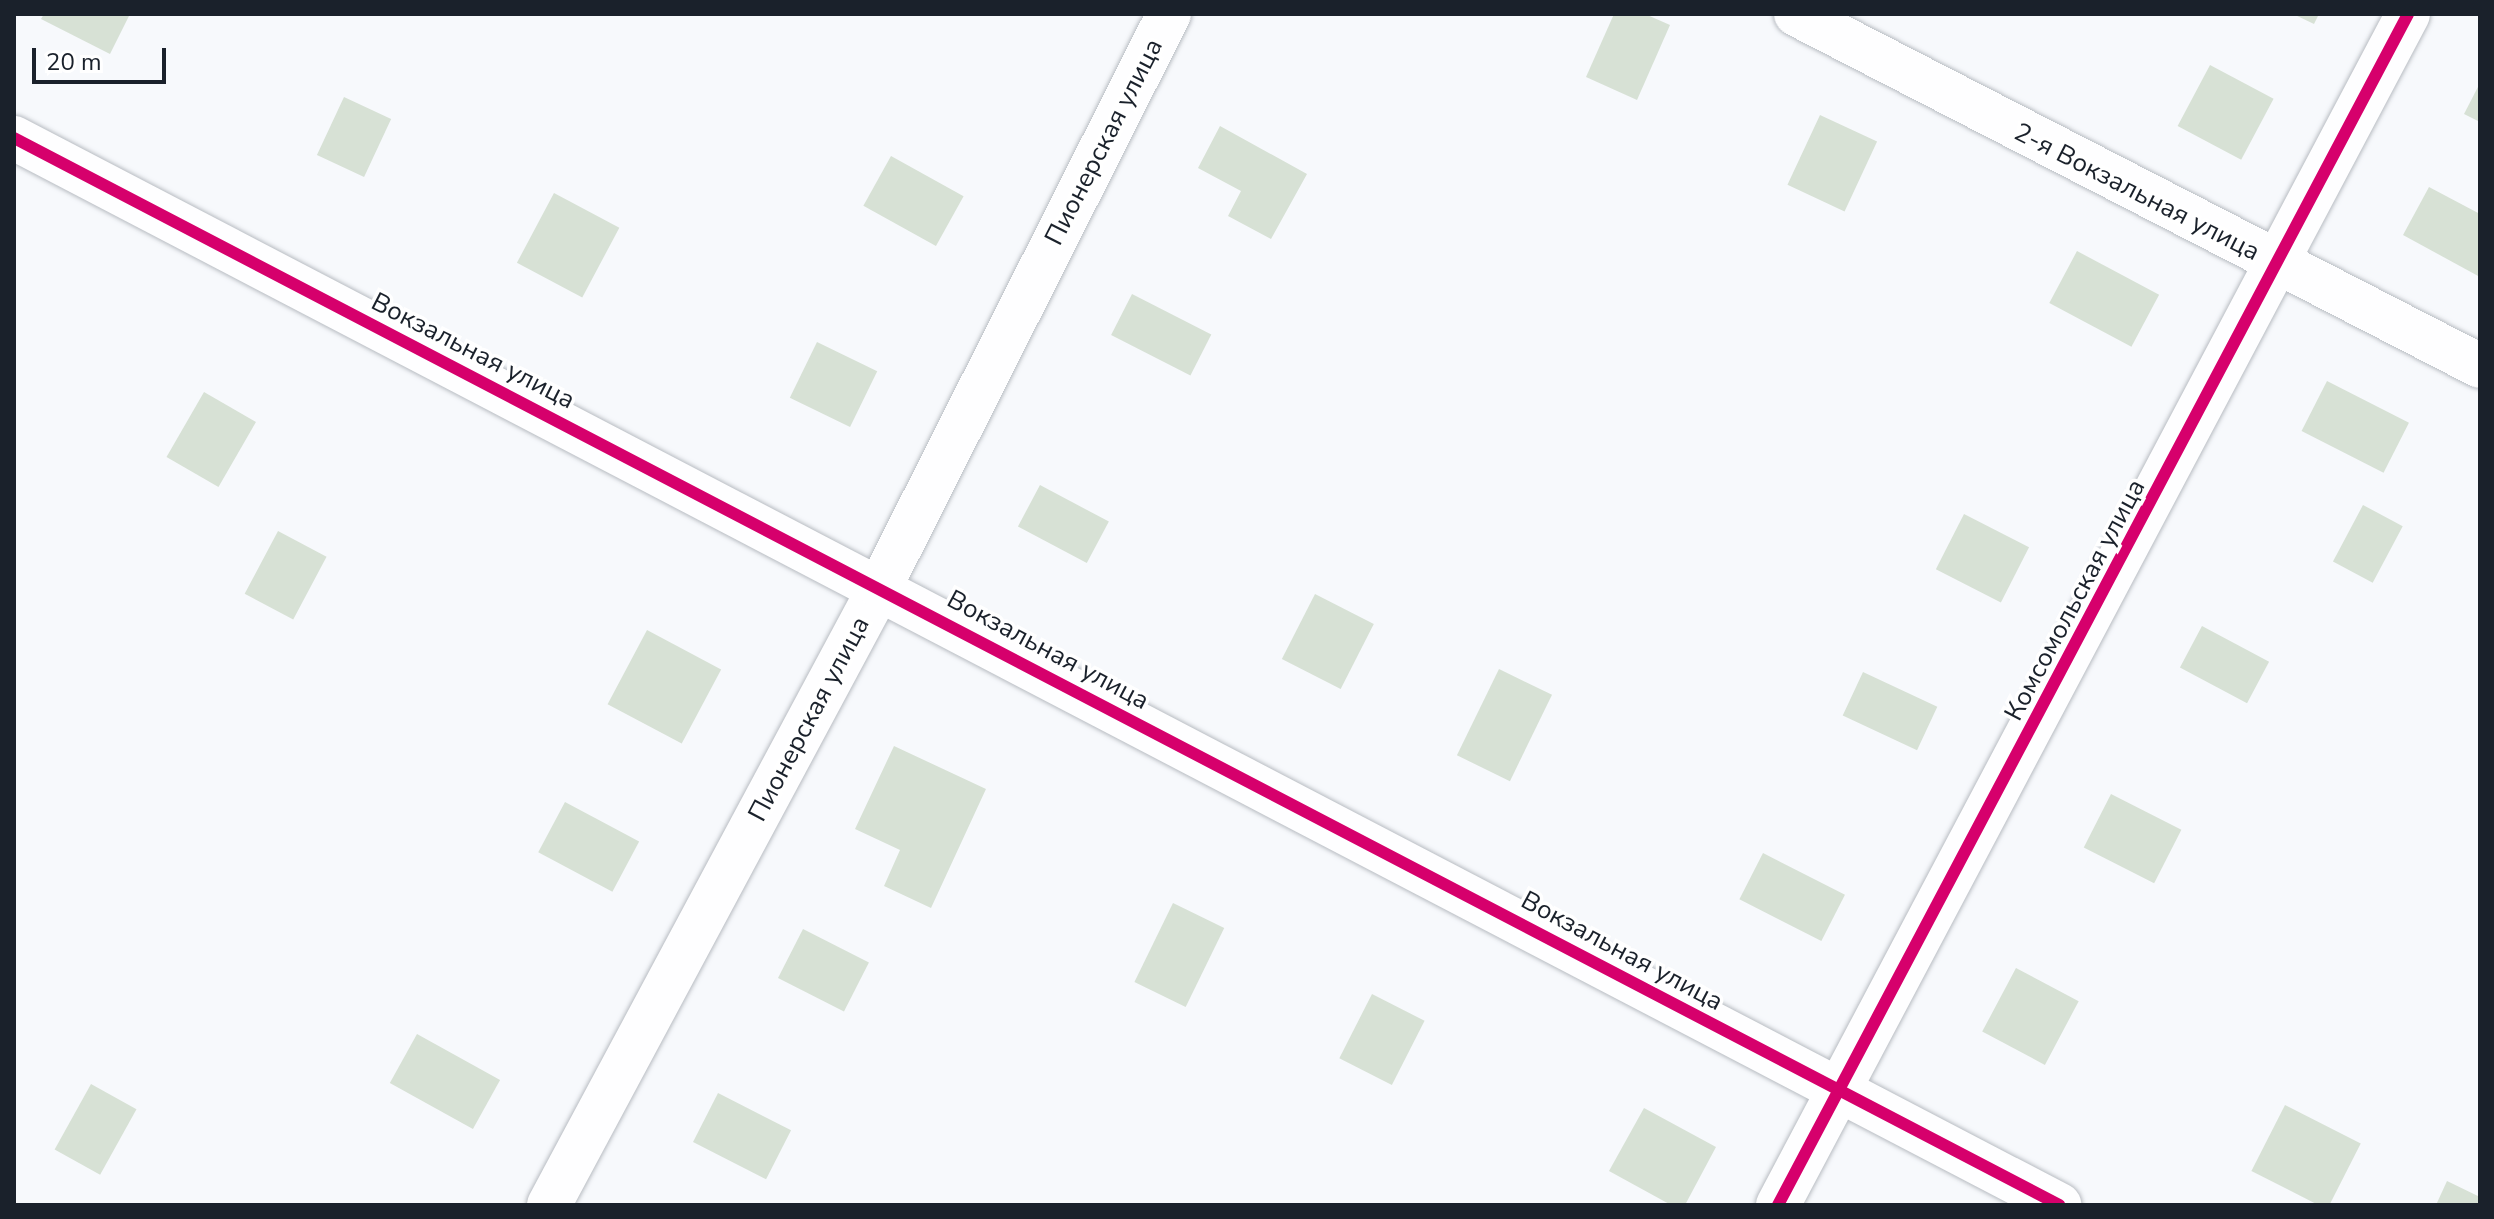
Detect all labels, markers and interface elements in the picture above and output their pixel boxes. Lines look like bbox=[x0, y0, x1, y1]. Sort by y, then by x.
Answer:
scale bar bbox=[36, 32, 170, 82]
street label: Пионерская улица bbox=[1038, 34, 1170, 250]
text: 20 m bbox=[46, 46, 102, 78]
street label: 2-я Вокзальная улица bbox=[2009, 116, 2265, 268]
street label: Вокзальная улица bbox=[366, 286, 580, 416]
street label: Комсомольская улица bbox=[1998, 474, 2152, 726]
street label: Вокзальная улица bbox=[942, 584, 1154, 716]
street label: Пионерская улица bbox=[742, 611, 876, 827]
street label: Вокзальная улица bbox=[1516, 885, 1728, 1017]

